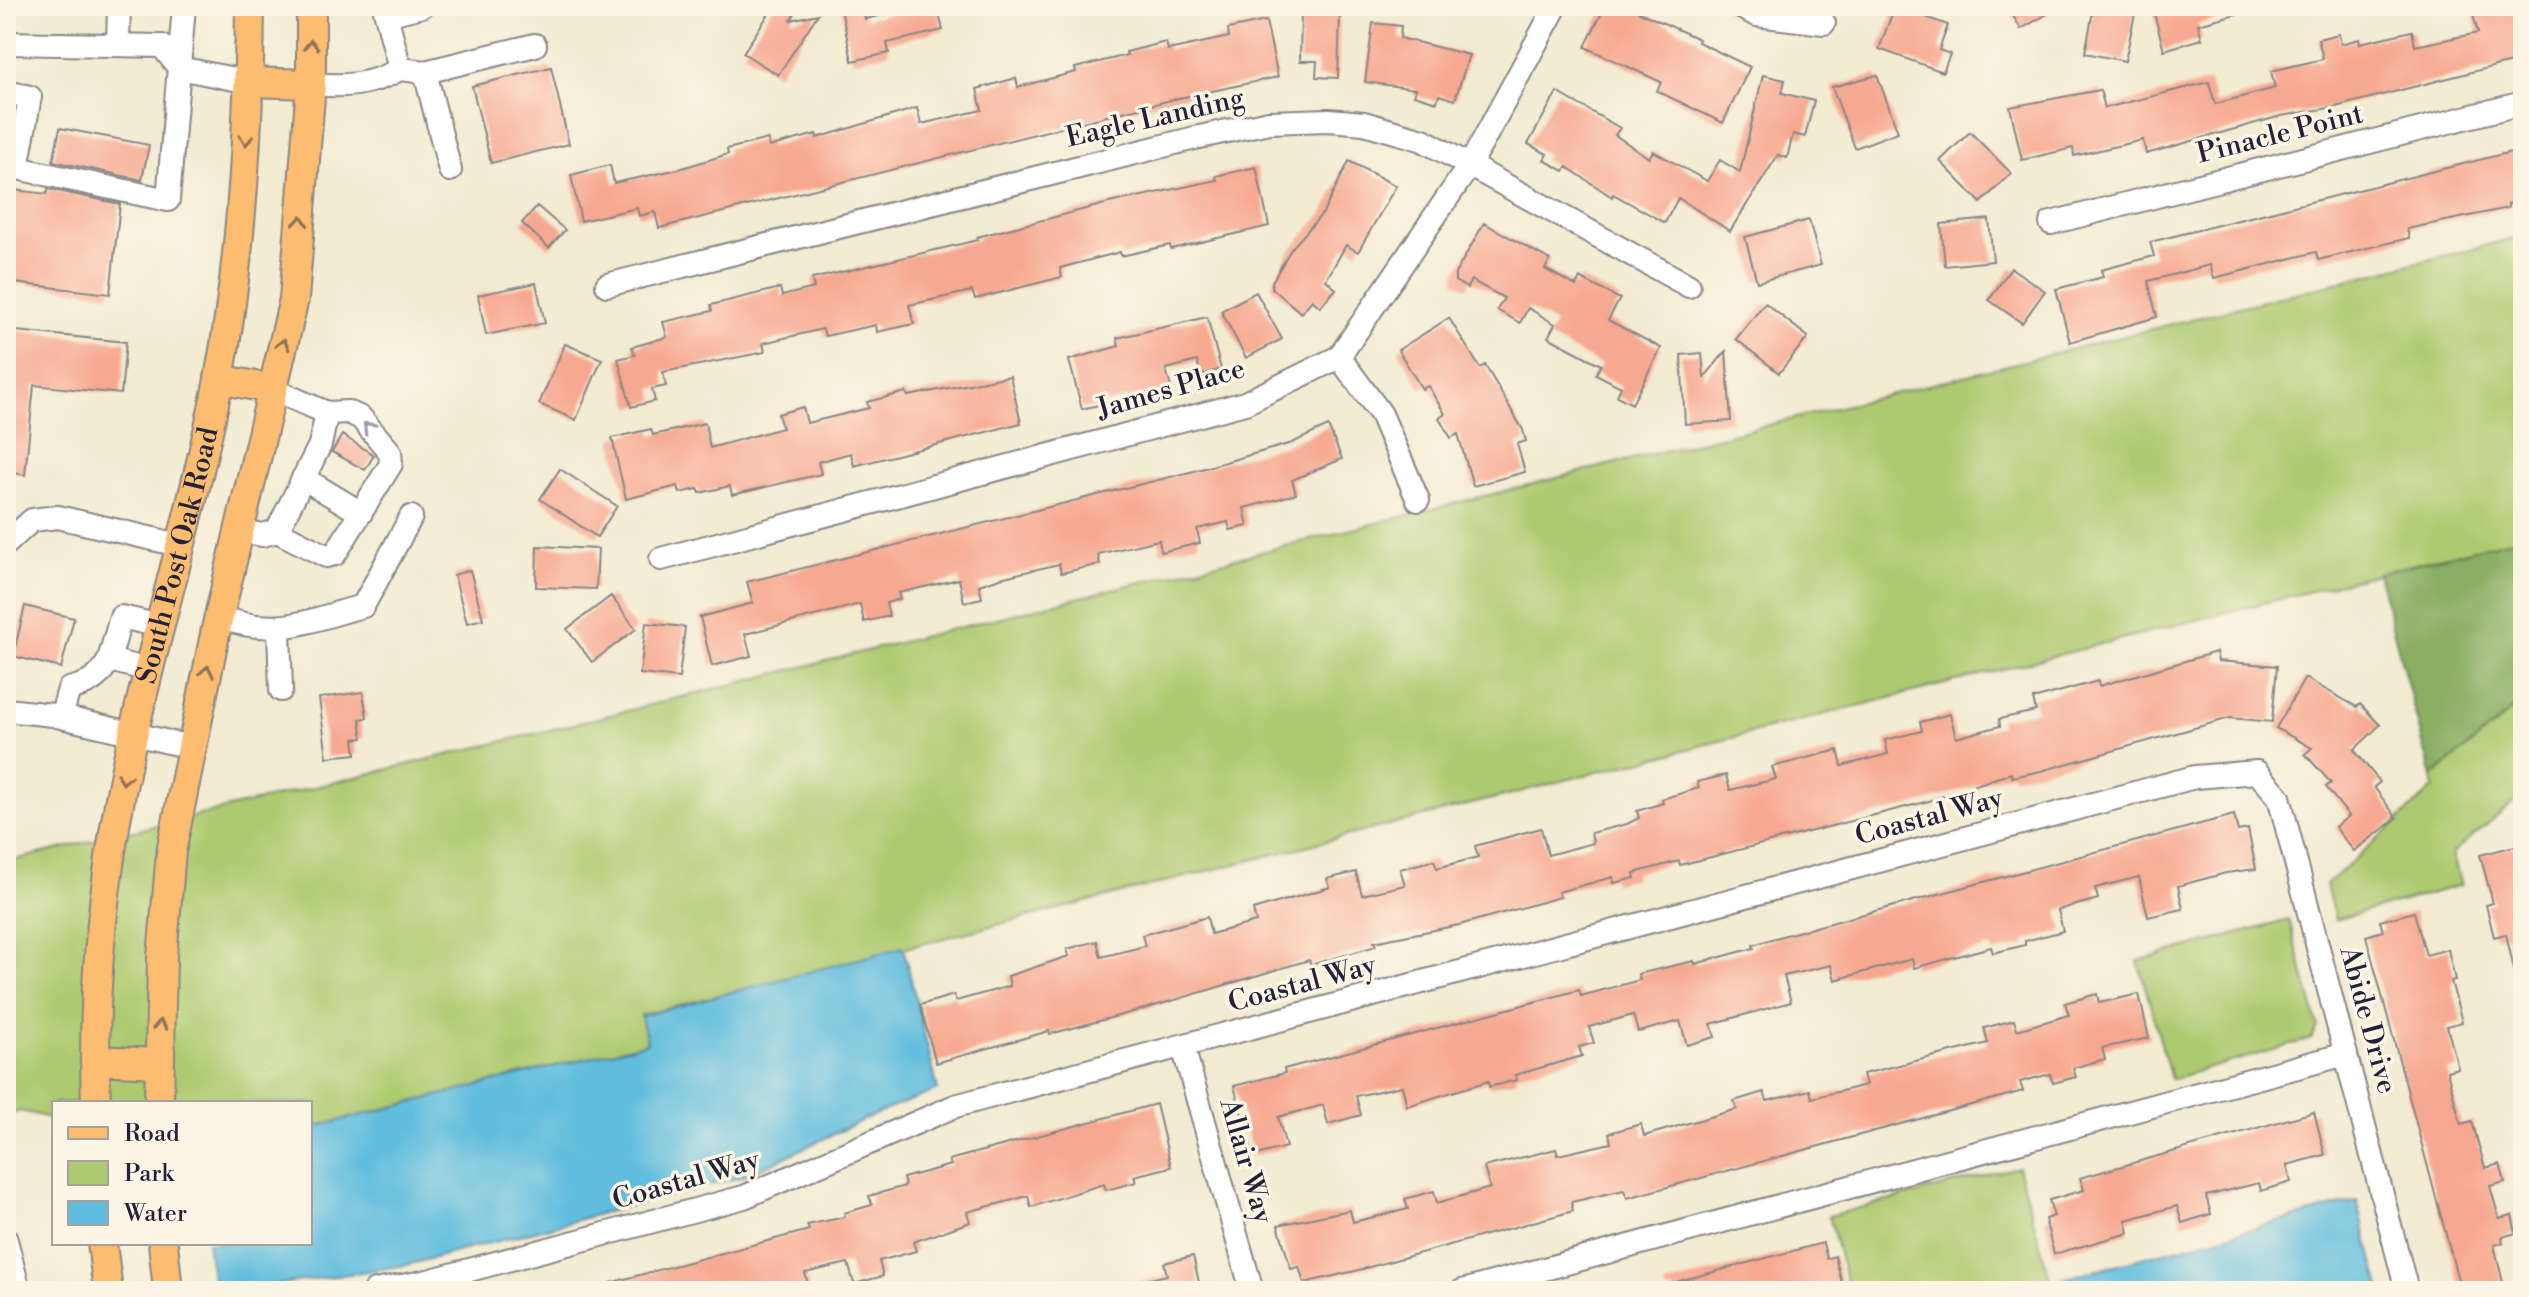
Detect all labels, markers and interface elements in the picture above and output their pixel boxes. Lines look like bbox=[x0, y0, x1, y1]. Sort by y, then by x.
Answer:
one-way arrow bbox=[302, 38, 320, 51]
street label: Eagle Landing bbox=[1062, 80, 1248, 156]
street label: Pinacle Point bbox=[2193, 96, 2367, 172]
one-way arrow bbox=[238, 134, 255, 147]
one-way arrow bbox=[293, 214, 310, 227]
one-way arrow bbox=[274, 338, 291, 351]
street label: James Place bbox=[1092, 351, 1249, 427]
one-way arrow bbox=[363, 422, 378, 436]
street label: South Post Oak Road bbox=[128, 424, 226, 687]
one-way arrow bbox=[198, 664, 215, 678]
one-way arrow bbox=[116, 772, 133, 785]
street label: Coastal Way bbox=[1851, 780, 2007, 853]
street label: Abide Drive bbox=[2331, 942, 2404, 1097]
street label: Coastal Way bbox=[1224, 947, 1380, 1020]
one-way arrow bbox=[151, 1018, 168, 1031]
street label: Allair Way bbox=[1211, 1094, 1281, 1228]
legend bbox=[52, 1101, 312, 1245]
text: Road bbox=[124, 1119, 180, 1149]
street label: Coastal Way bbox=[608, 1142, 764, 1218]
text: Park bbox=[124, 1159, 175, 1189]
text: Water bbox=[123, 1199, 187, 1229]

